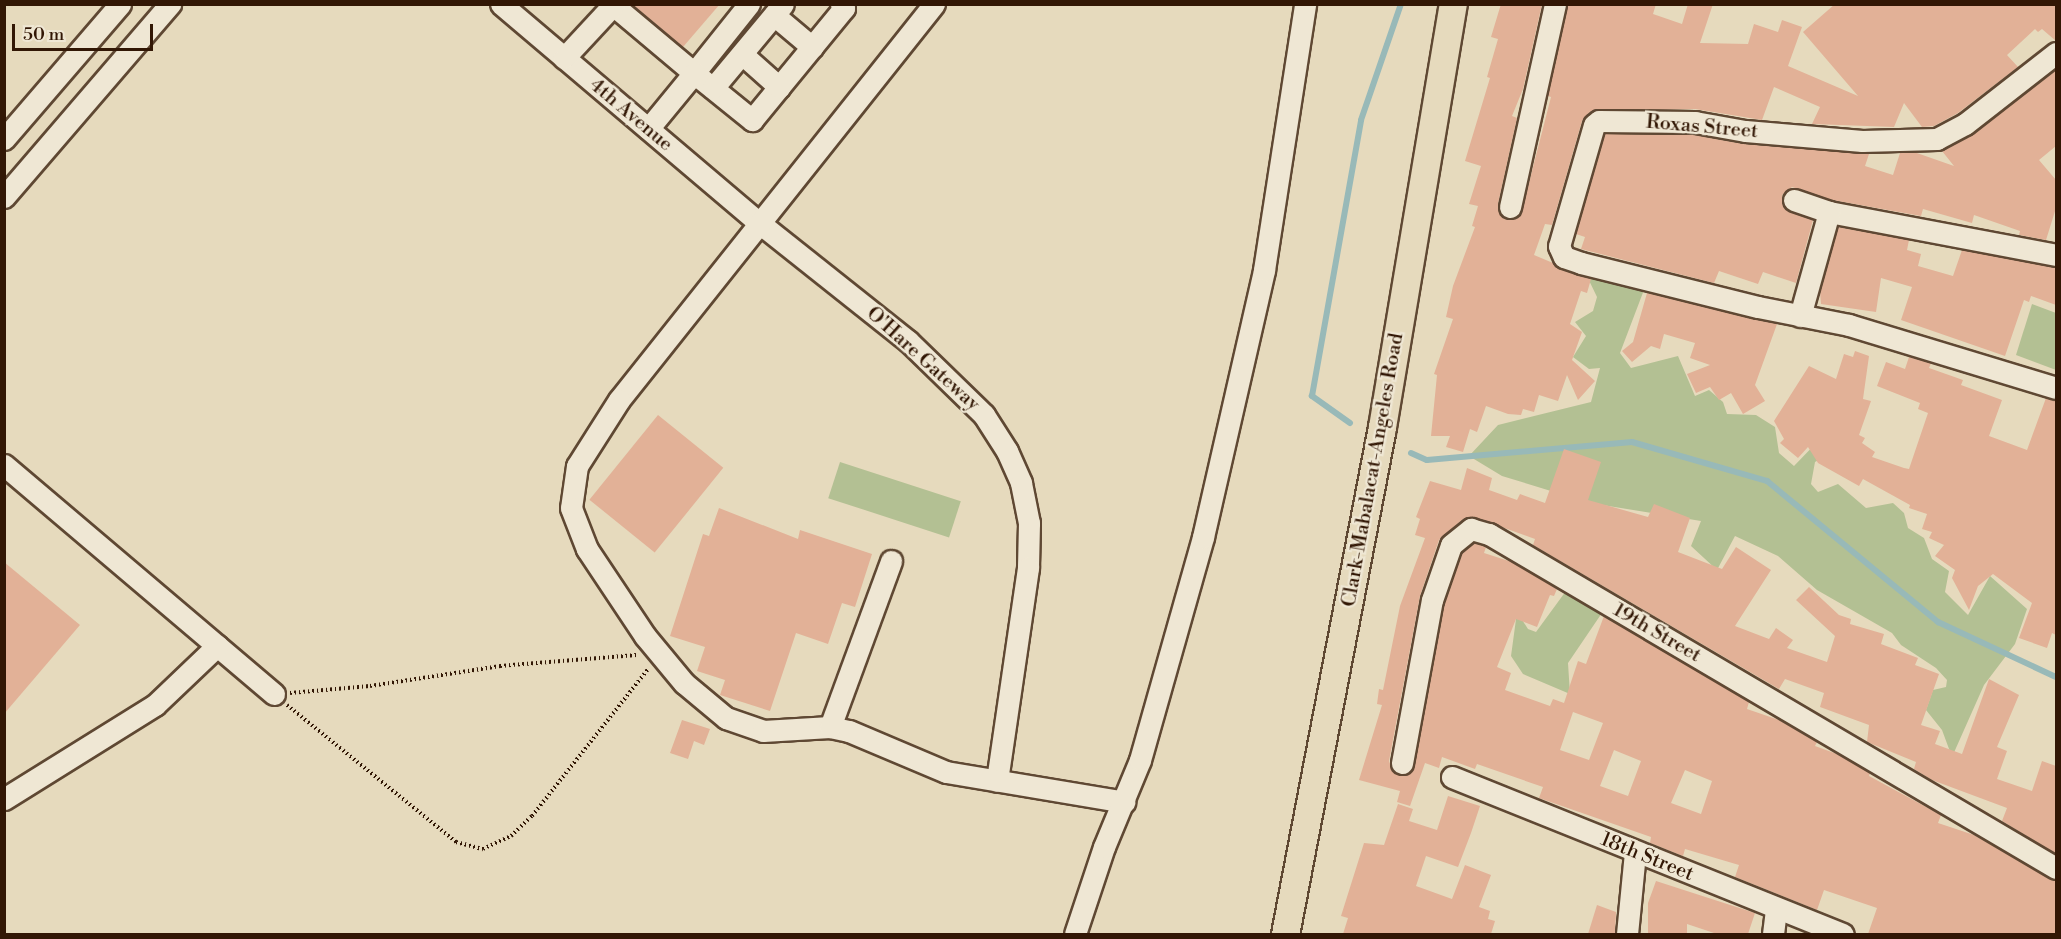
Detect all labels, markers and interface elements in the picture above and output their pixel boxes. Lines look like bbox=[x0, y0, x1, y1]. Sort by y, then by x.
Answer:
scale bar bbox=[15, 12, 156, 50]
text: 50 m bbox=[23, 23, 64, 46]
street label: 4th Avenue bbox=[585, 73, 677, 157]
street label: Roxas Street bbox=[1645, 110, 1759, 144]
street label: O'Hare Gateway bbox=[861, 302, 985, 416]
street label: Clark-Mabalacat-Angeles Road bbox=[1337, 331, 1409, 609]
street label: 19th Street bbox=[1609, 598, 1705, 668]
street label: 18th Street bbox=[1597, 827, 1697, 887]

